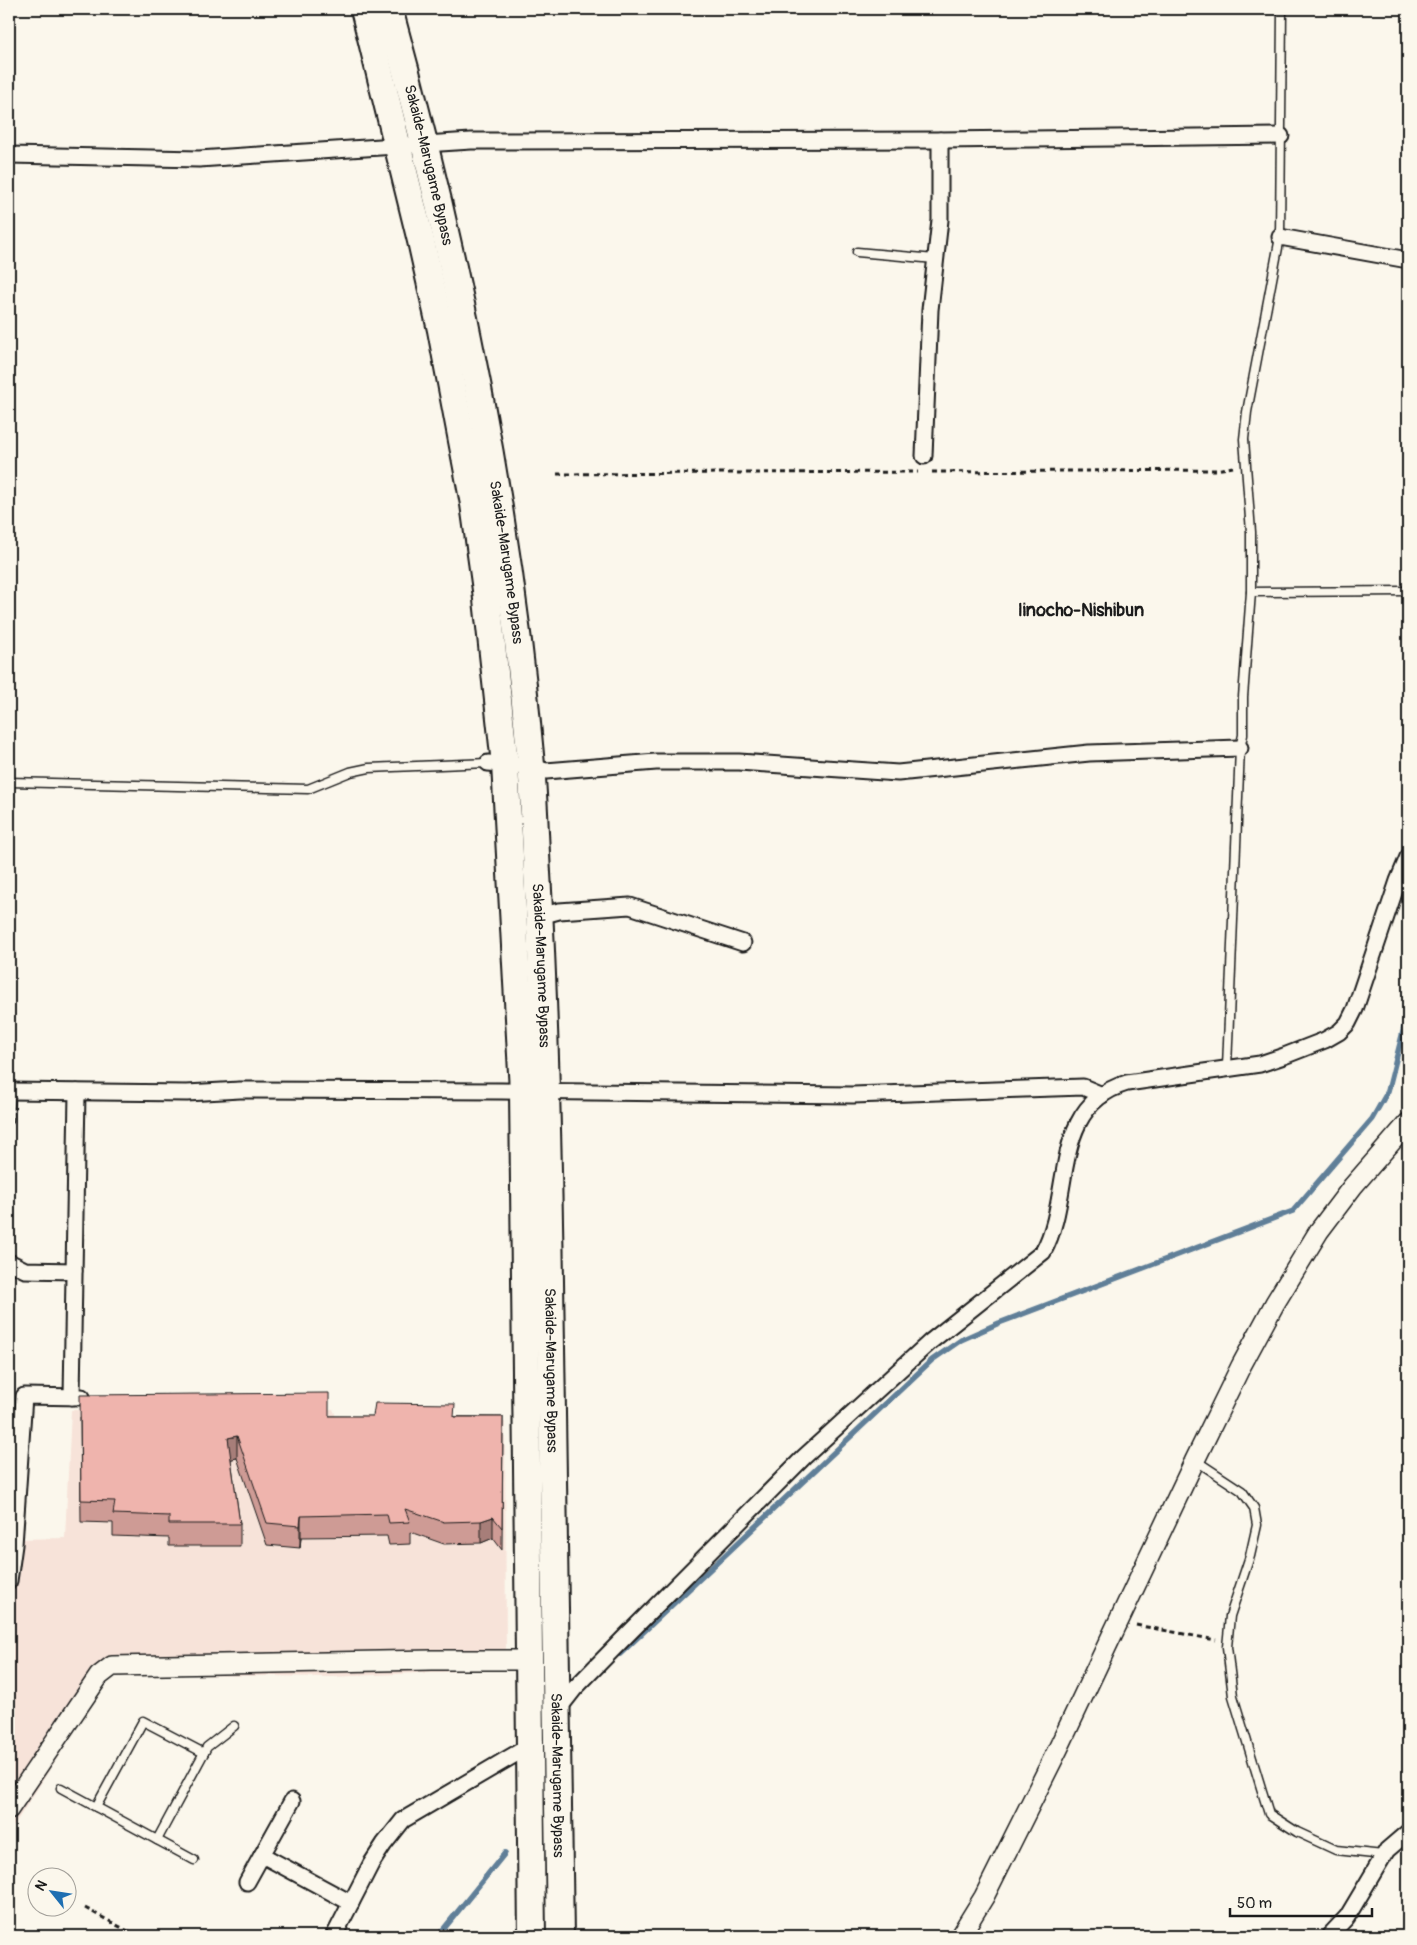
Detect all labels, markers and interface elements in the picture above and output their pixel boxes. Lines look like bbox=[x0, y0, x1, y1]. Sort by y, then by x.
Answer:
street label: Sakaide-Marugame Bypass bbox=[400, 83, 457, 247]
street label: Sakaide-Marugame Bypass bbox=[485, 479, 527, 645]
district label: Iinocho-Nishibun bbox=[1018, 599, 1144, 622]
street label: Sakaide-Marugame Bypass bbox=[528, 883, 554, 1048]
street label: Sakaide-Marugame Bypass bbox=[540, 1288, 562, 1453]
street label: Sakaide-Marugame Bypass bbox=[546, 1693, 568, 1858]
north arrow bbox=[28, 1868, 78, 1918]
text: N bbox=[31, 1877, 51, 1894]
scale bar bbox=[1230, 1885, 1372, 1917]
text: 50 m bbox=[1237, 1894, 1272, 1913]

